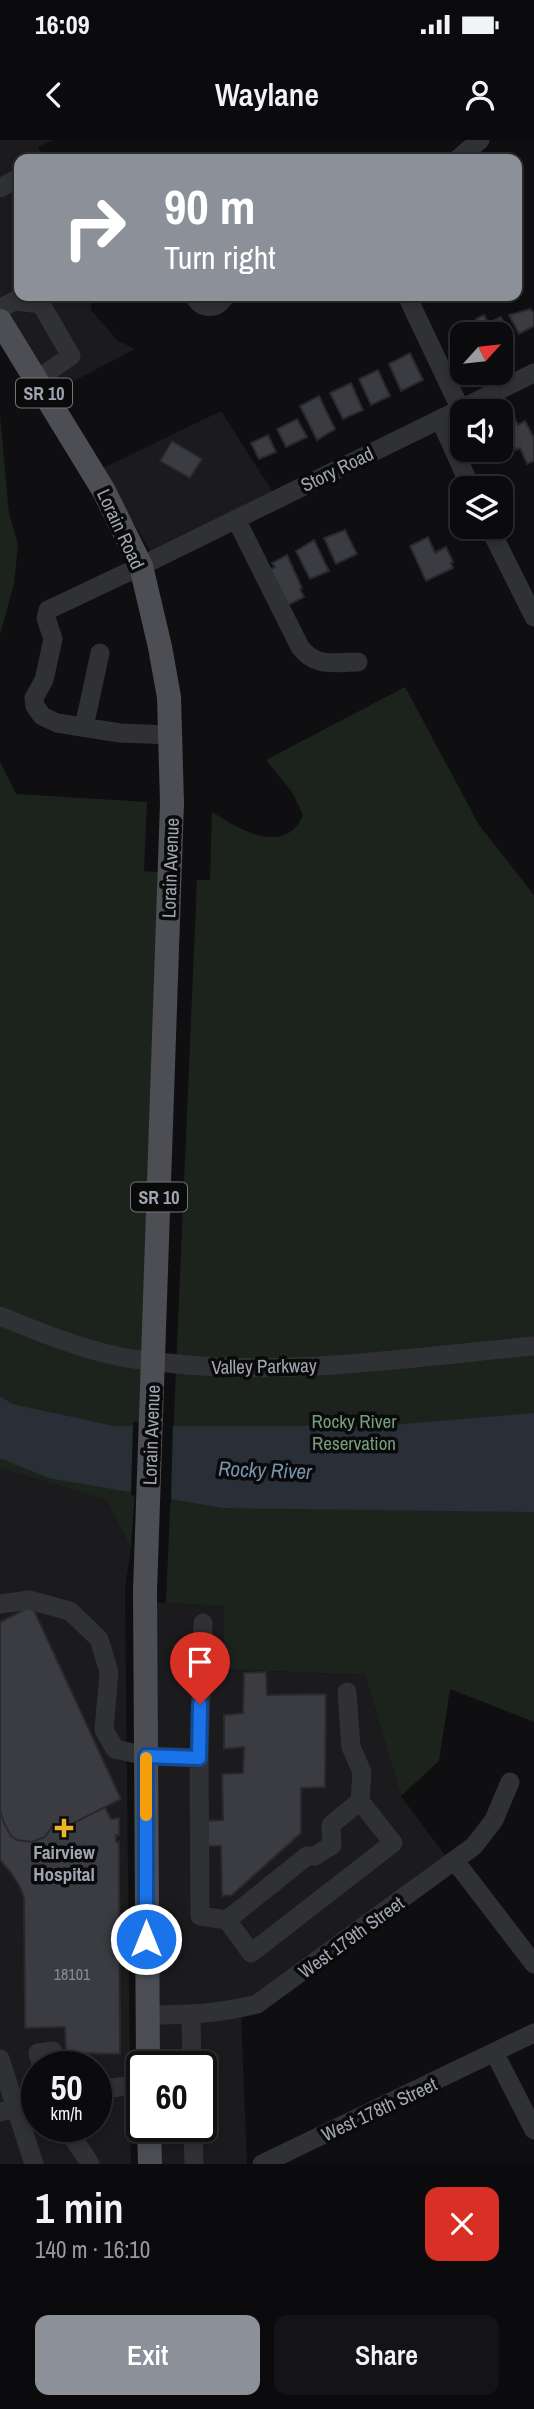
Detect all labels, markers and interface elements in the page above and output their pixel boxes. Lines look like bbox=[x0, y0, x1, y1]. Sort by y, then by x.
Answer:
text: 16:09 bbox=[35, 7, 90, 42]
text: Waylane bbox=[215, 73, 319, 116]
icon: back bbox=[35, 76, 73, 114]
icon: person bbox=[461, 76, 499, 114]
text: 90 m bbox=[164, 173, 256, 239]
icon: right bbox=[49, 182, 140, 273]
text: Turn right bbox=[164, 236, 276, 279]
north arrow bbox=[450, 322, 513, 385]
map controls bbox=[450, 322, 513, 539]
road number: SR 10 bbox=[16, 379, 72, 408]
button: sound bbox=[450, 399, 513, 462]
street label: Story Road bbox=[296, 440, 378, 498]
button: layers bbox=[450, 476, 513, 539]
street label: Lorain Road bbox=[91, 485, 151, 573]
street label: Lorain Avenue bbox=[155, 817, 185, 919]
road number: SR 10 bbox=[131, 1182, 187, 1212]
street label: Valley Parkway bbox=[211, 1352, 317, 1380]
street label: Lorain Avenue bbox=[136, 1384, 166, 1486]
park label: Rocky River Reservation bbox=[312, 1408, 397, 1456]
water label: Rocky River bbox=[218, 1454, 314, 1486]
pin bbox=[170, 1632, 230, 1704]
icon: arrive bbox=[181, 1643, 219, 1681]
marker: Fairview Hospital bbox=[54, 1818, 74, 1838]
place label: Fairview Hospital bbox=[33, 1839, 96, 1887]
street label: West 179th Street bbox=[293, 1890, 410, 1984]
position arrow bbox=[109, 1902, 183, 1976]
house number: 18101 bbox=[54, 1963, 91, 1985]
speed limit sign: 60 bbox=[126, 2051, 217, 2142]
text: 50 bbox=[51, 2064, 82, 2111]
street label: West 178th Street bbox=[317, 2071, 441, 2147]
text: km/h bbox=[51, 2101, 83, 2126]
text: 1 min bbox=[35, 2180, 124, 2236]
button: close bbox=[425, 2187, 499, 2261]
text: 140 m · 16:10 bbox=[35, 2234, 150, 2265]
button: Exit bbox=[35, 2315, 260, 2395]
button: Share bbox=[274, 2315, 499, 2395]

